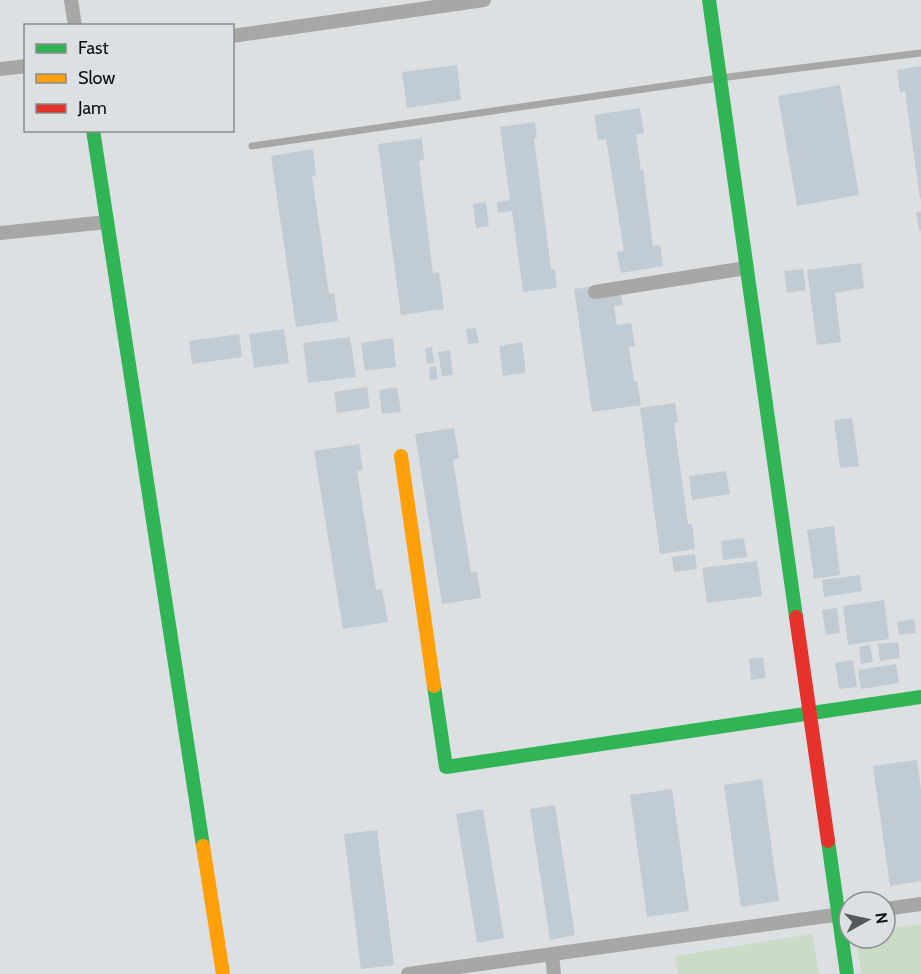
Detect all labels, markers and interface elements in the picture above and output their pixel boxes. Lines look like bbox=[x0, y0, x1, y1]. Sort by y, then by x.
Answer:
legend bbox=[24, 24, 234, 132]
text: Fast bbox=[78, 37, 109, 59]
text: Slow bbox=[78, 67, 115, 89]
text: Jam bbox=[77, 97, 107, 119]
north arrow bbox=[837, 890, 897, 950]
text: N bbox=[871, 911, 892, 925]

